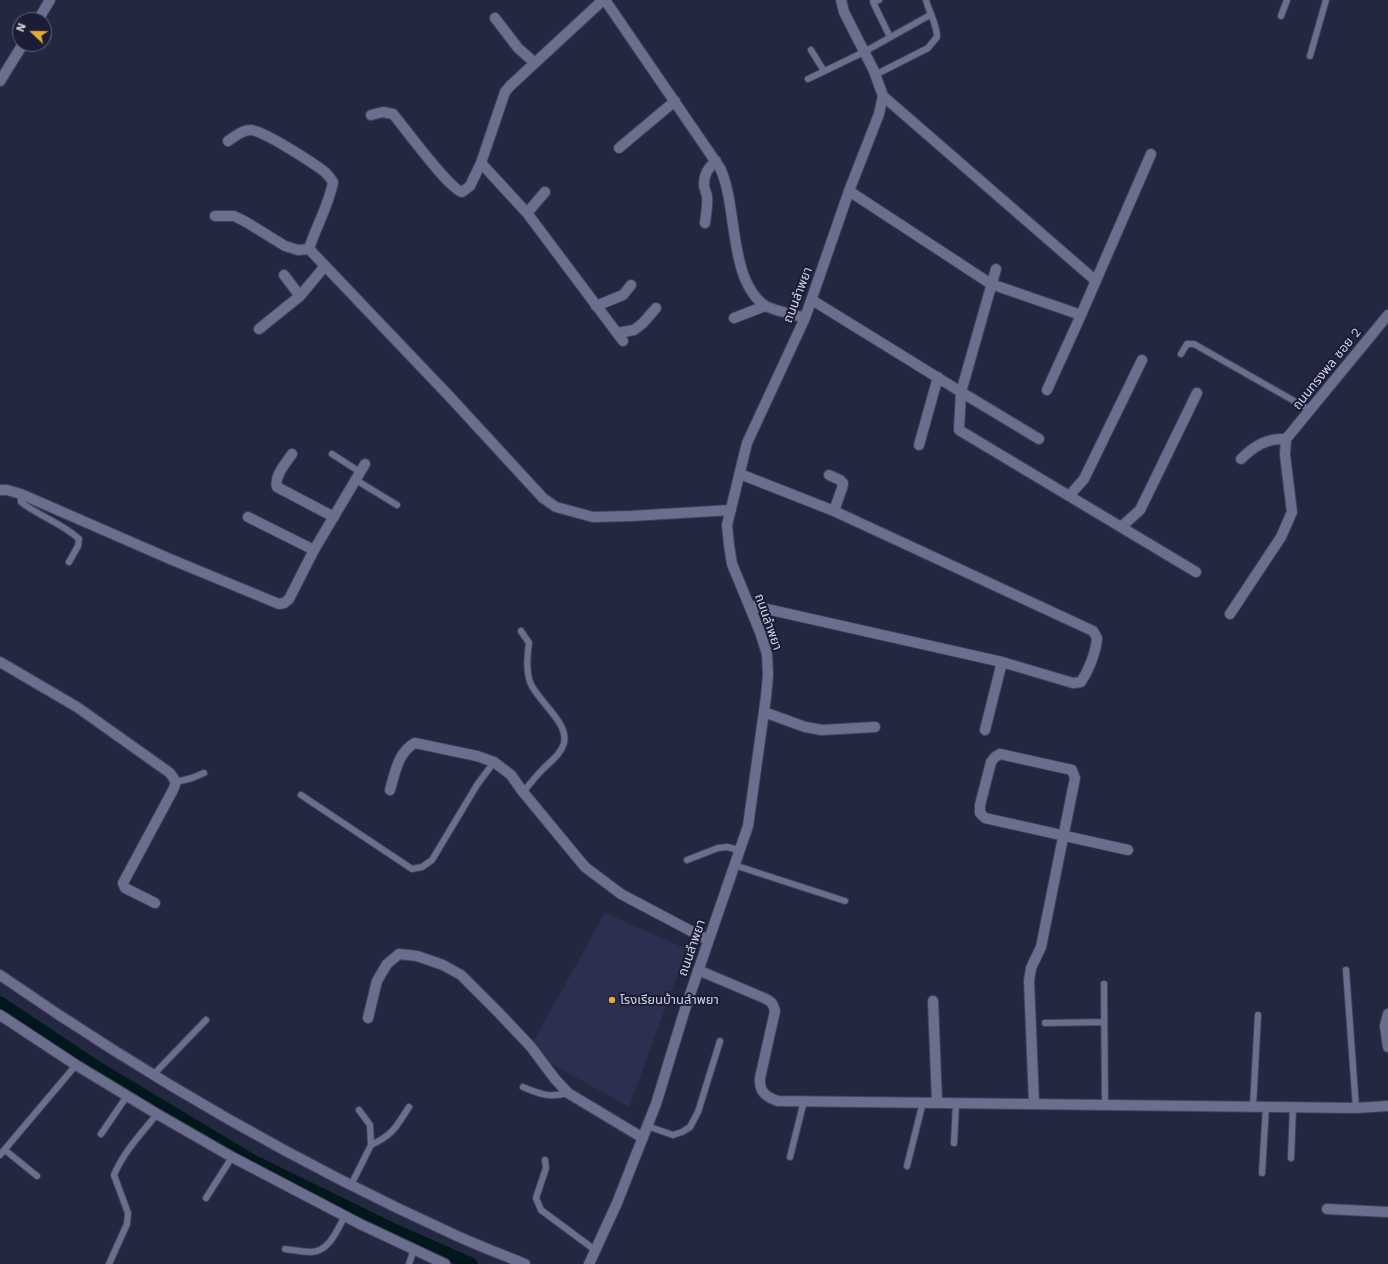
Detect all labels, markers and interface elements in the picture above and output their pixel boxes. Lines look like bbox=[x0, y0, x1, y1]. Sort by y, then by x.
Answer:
north arrow bbox=[12, 12, 52, 52]
text: N bbox=[14, 21, 29, 34]
street label: ถนนลำพยา bbox=[780, 265, 816, 325]
street label: ถนนทรงพล ซอย 2 bbox=[1289, 325, 1365, 413]
street label: ถนนลำพยา bbox=[751, 592, 785, 652]
street label: ถนนลำพยา bbox=[675, 918, 709, 978]
place label: โรงเรียนบ้านลำพยา bbox=[620, 992, 719, 1008]
marker: โรงเรียนบ้านลำพยา bbox=[607, 995, 617, 1005]

